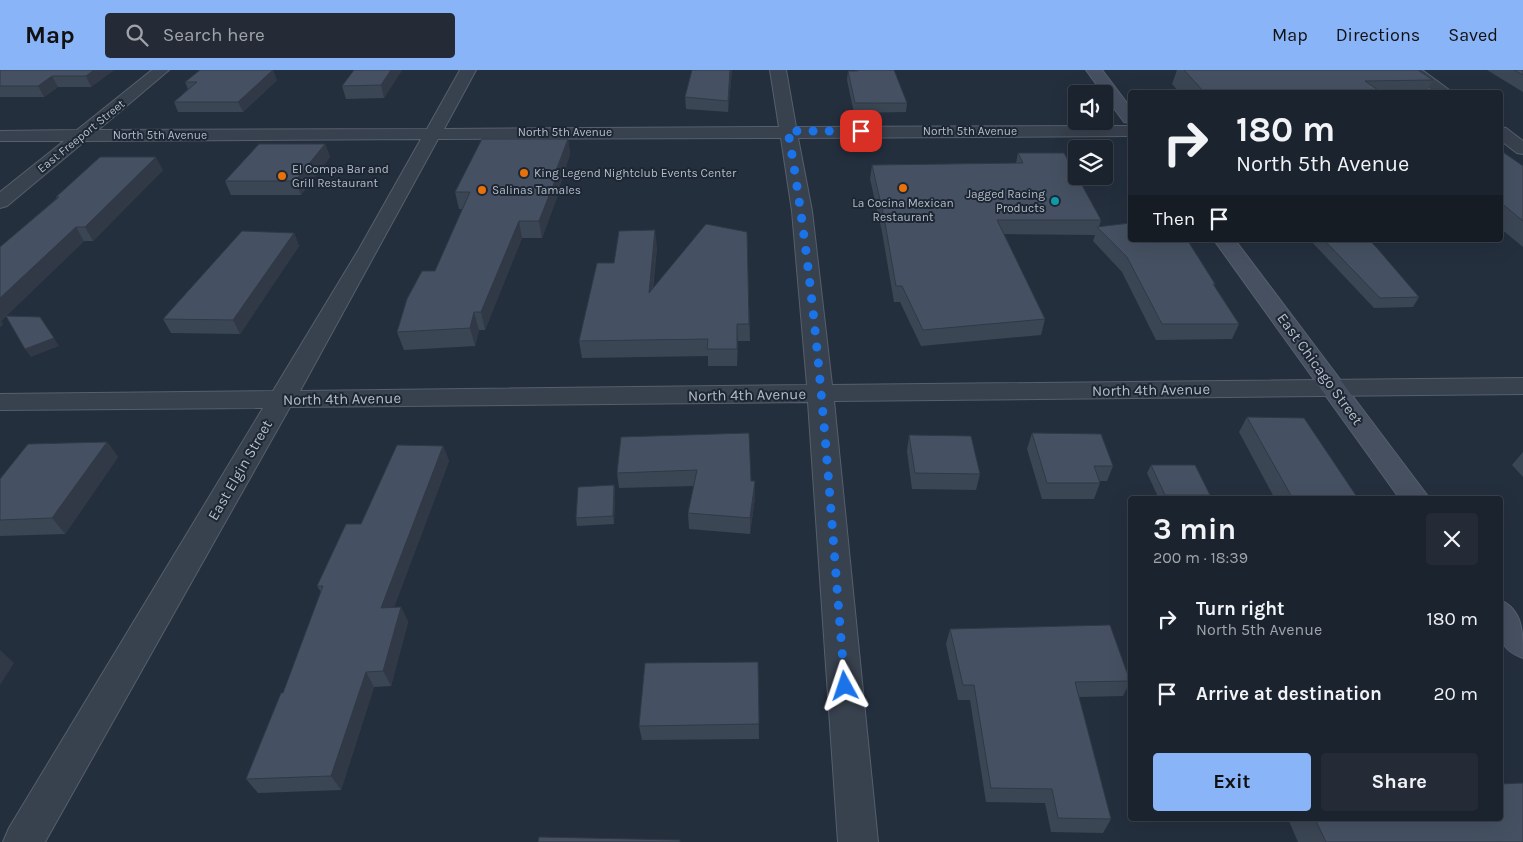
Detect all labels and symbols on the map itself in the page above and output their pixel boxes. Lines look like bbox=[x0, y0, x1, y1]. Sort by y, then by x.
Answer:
street label: East Freeport Street bbox=[35, 96, 128, 175]
pin bbox=[840, 110, 882, 152]
street label: North 5th Avenue bbox=[923, 124, 1017, 138]
street label: North 5th Avenue bbox=[518, 125, 612, 139]
street label: North 5th Avenue bbox=[113, 128, 207, 142]
place label: El Compa Bar and Grill Restaurant bbox=[292, 162, 389, 190]
place label: King Legend Nightclub Events Center bbox=[534, 166, 737, 180]
marker: King Legend Nightclub Events Center bbox=[518, 167, 530, 179]
marker: El Compa Bar and Grill Restaurant bbox=[276, 170, 288, 182]
marker: La Cocina Mexican Restaurant bbox=[897, 182, 909, 194]
place label: Salinas Tamales bbox=[492, 183, 581, 197]
marker: Salinas Tamales bbox=[476, 184, 488, 196]
place label: Jagged Racing Products bbox=[966, 187, 1045, 215]
marker: Jagged Racing Products bbox=[1049, 195, 1061, 207]
place label: La Cocina Mexican Restaurant bbox=[852, 196, 954, 224]
street label: East Chicago Street bbox=[1273, 310, 1367, 429]
street label: North 4th Avenue bbox=[1092, 380, 1210, 400]
street label: North 4th Avenue bbox=[688, 385, 806, 405]
street label: North 4th Avenue bbox=[283, 389, 401, 409]
street label: East Elgin Street bbox=[204, 416, 276, 523]
position arrow bbox=[818, 659, 870, 711]

